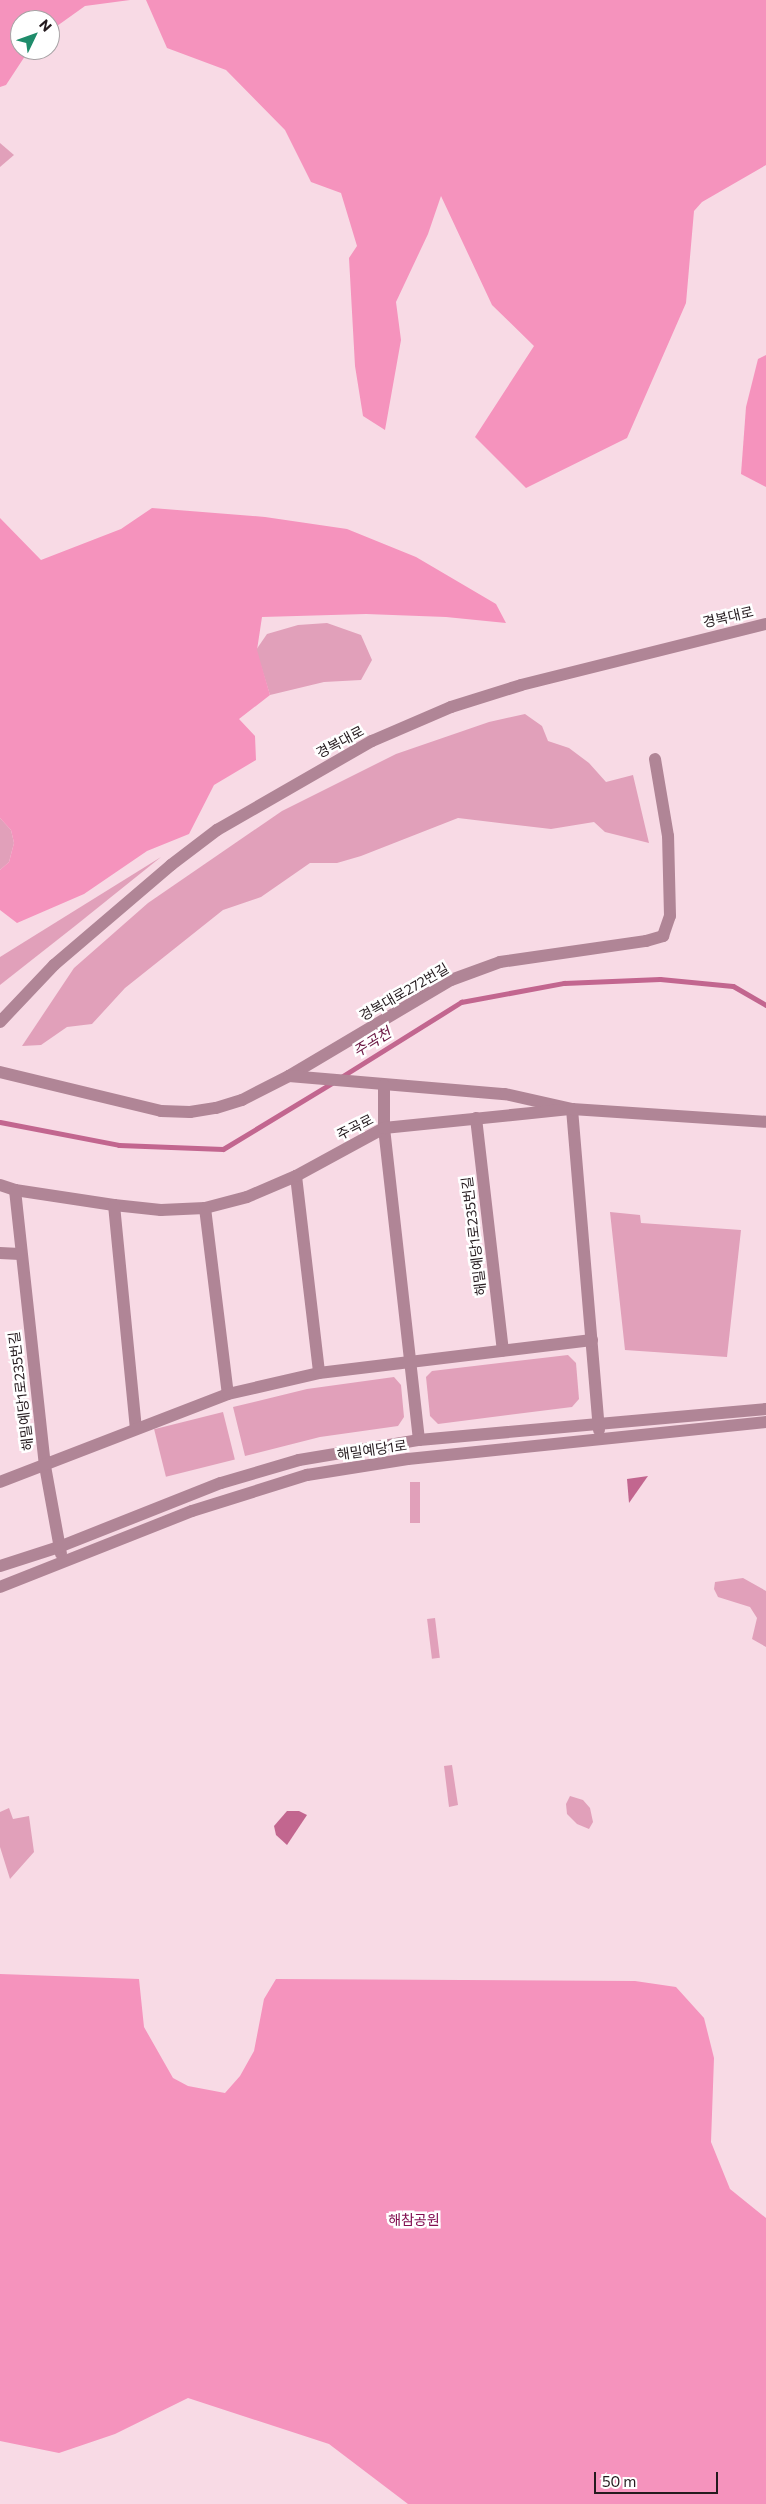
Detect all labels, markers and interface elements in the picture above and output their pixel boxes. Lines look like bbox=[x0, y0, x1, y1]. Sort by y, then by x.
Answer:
north arrow bbox=[10, 10, 60, 60]
text: N bbox=[36, 16, 56, 35]
street label: 경복대로 bbox=[701, 603, 755, 631]
street label: 경복대로 bbox=[313, 722, 367, 762]
street label: 경복대로272번길 bbox=[356, 960, 452, 1024]
water label: 주곡천 bbox=[350, 1023, 394, 1061]
street label: 주곡로 bbox=[334, 1111, 376, 1143]
street label: 해밀예당1로235번길 bbox=[458, 1175, 490, 1297]
street label: 해밀예당1로235번길 bbox=[5, 1330, 37, 1452]
street label: 해밀예당1로 bbox=[336, 1437, 408, 1463]
park label: 해참공원 bbox=[388, 2212, 440, 2228]
scale bar bbox=[596, 2462, 720, 2494]
text: 50 m bbox=[602, 2472, 636, 2490]

